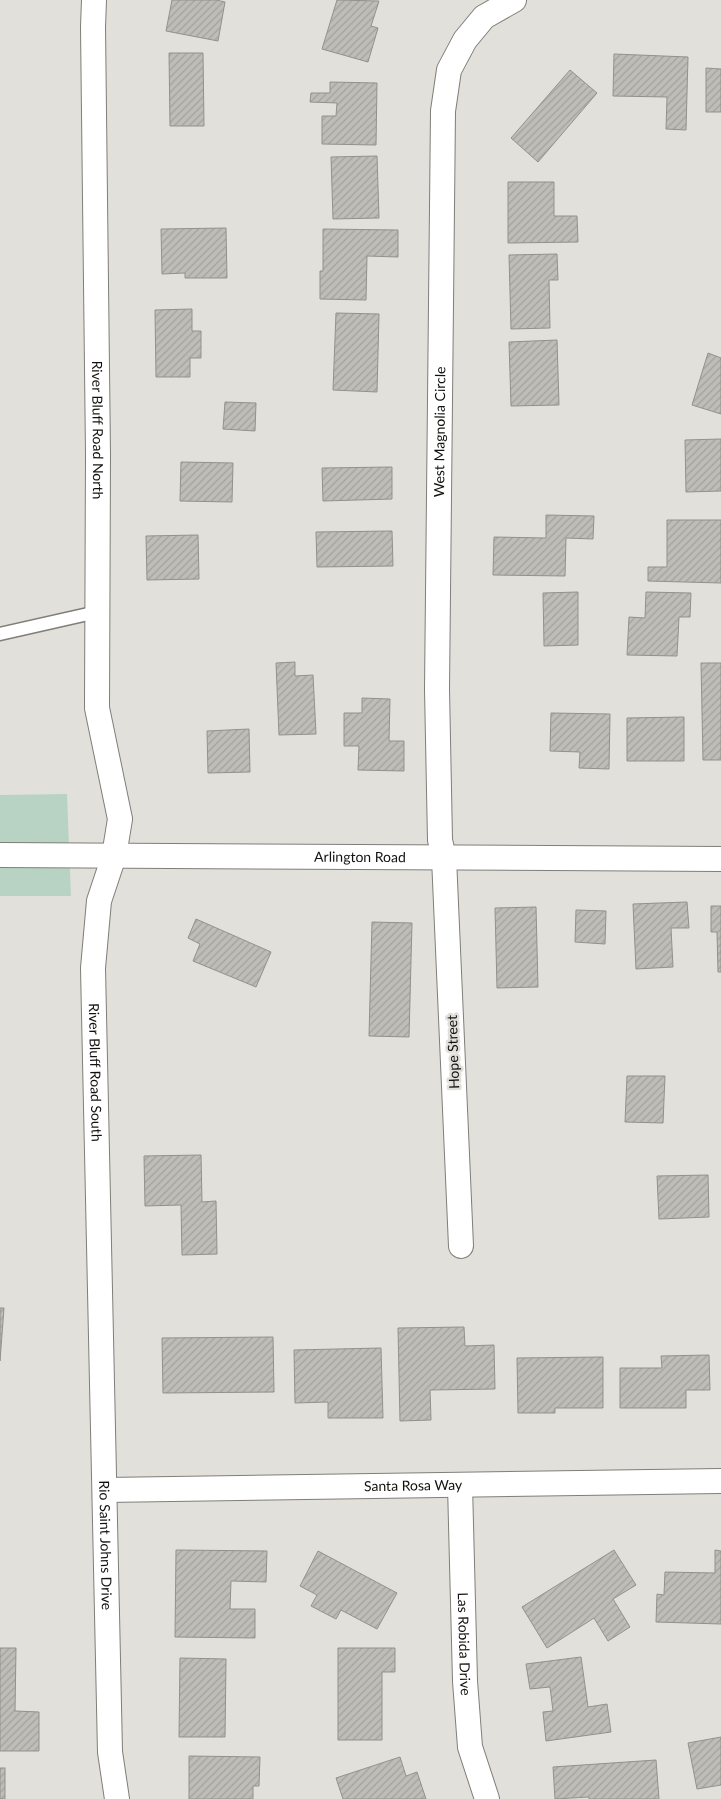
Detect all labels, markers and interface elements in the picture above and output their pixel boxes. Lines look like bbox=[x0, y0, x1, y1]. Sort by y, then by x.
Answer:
street label: River Bluff Road North bbox=[89, 361, 107, 499]
street label: West Magnolia Circle bbox=[430, 366, 448, 497]
street label: Arlington Road bbox=[314, 848, 406, 865]
street label: River Bluff Road South bbox=[86, 1003, 106, 1142]
street label: Hope Street bbox=[443, 1015, 462, 1089]
street label: Santa Rosa Way bbox=[364, 1476, 463, 1494]
street label: Rio Saint Johns Drive bbox=[96, 1480, 116, 1610]
street label: Las Robida Drive bbox=[455, 1592, 475, 1696]

